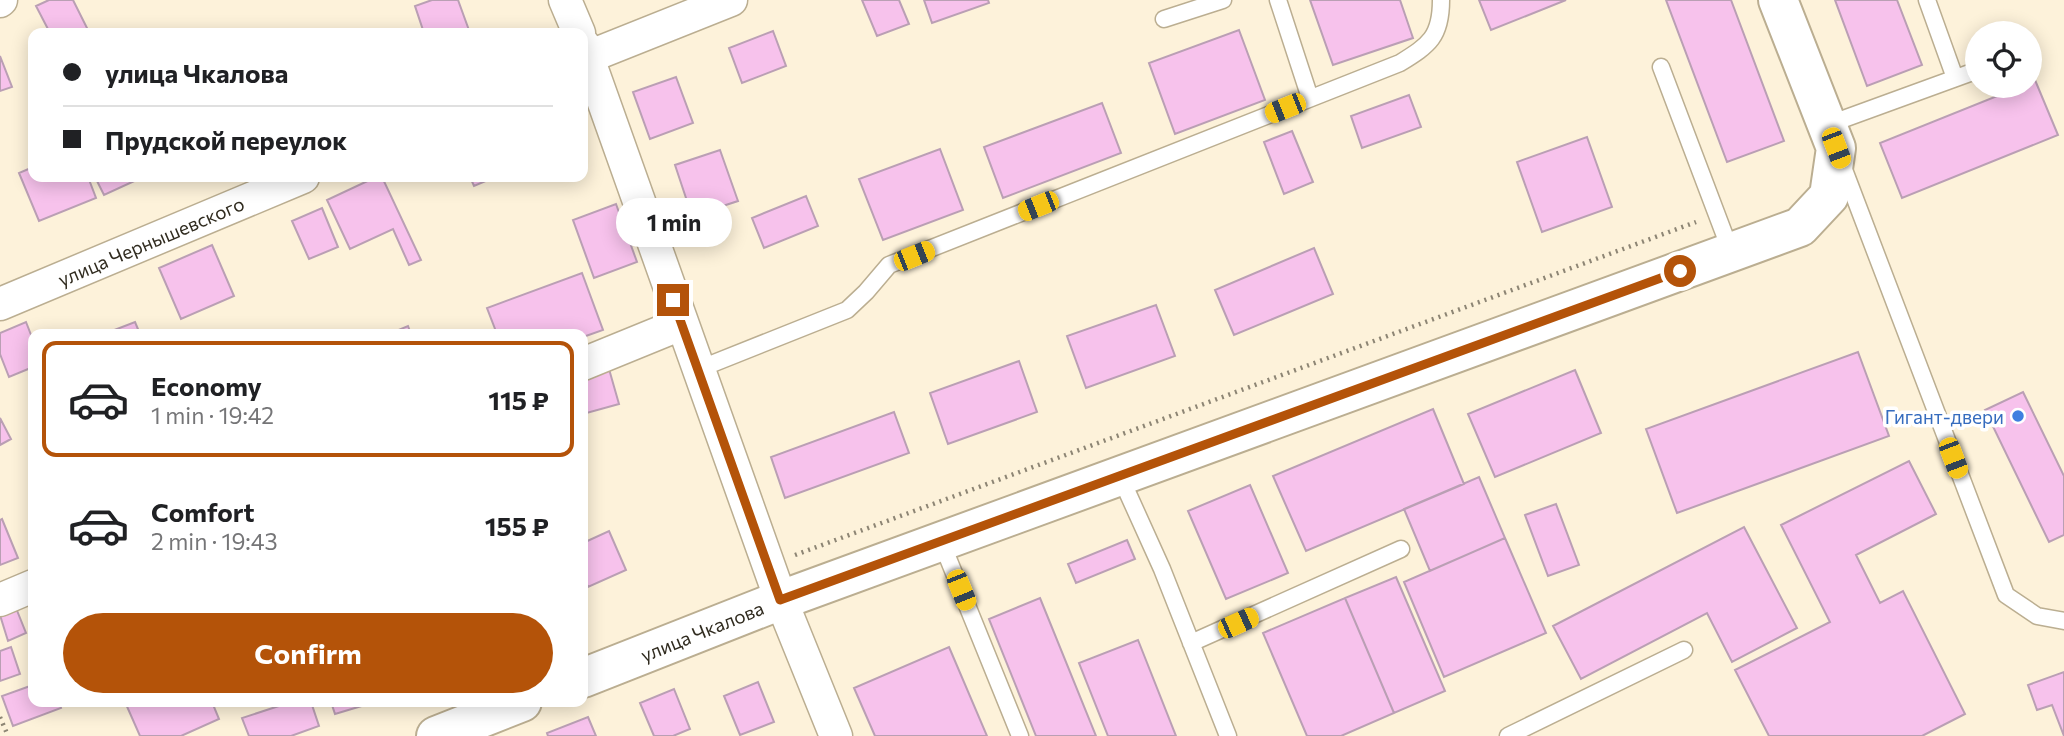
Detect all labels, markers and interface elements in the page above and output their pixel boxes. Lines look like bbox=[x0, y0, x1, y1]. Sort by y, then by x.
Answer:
map controls bbox=[1965, 21, 2042, 98]
button: locate bbox=[1965, 21, 2042, 98]
text: улица Чкалова bbox=[105, 57, 288, 88]
car bbox=[1262, 90, 1309, 126]
text: Прудской переулок bbox=[105, 124, 347, 155]
car bbox=[1819, 125, 1854, 171]
car bbox=[1015, 188, 1062, 224]
street label: улица Чернышевского bbox=[54, 191, 248, 291]
callout: 1 min bbox=[615, 198, 731, 247]
text: 1 min bbox=[647, 208, 701, 236]
car bbox=[891, 238, 938, 274]
route start bbox=[1664, 255, 1696, 287]
route end bbox=[657, 284, 689, 316]
icon: car bbox=[67, 368, 130, 431]
text: Economy bbox=[151, 370, 262, 401]
text: 115 ₽ bbox=[488, 384, 549, 415]
text: 1 min · 19:42 bbox=[151, 401, 274, 429]
place label: Гигант-двери bbox=[1885, 405, 2004, 428]
marker: Гигант-двери bbox=[2010, 408, 2026, 424]
car bbox=[1936, 435, 1971, 481]
icon: car bbox=[67, 494, 130, 557]
text: Comfort bbox=[151, 496, 254, 527]
text: 155 ₽ bbox=[485, 510, 549, 541]
text: 2 min · 19:43 bbox=[151, 527, 278, 555]
car bbox=[944, 567, 979, 613]
street label: улица Чкалова bbox=[637, 596, 767, 666]
car bbox=[1215, 605, 1262, 641]
button: Confirm bbox=[63, 613, 553, 693]

